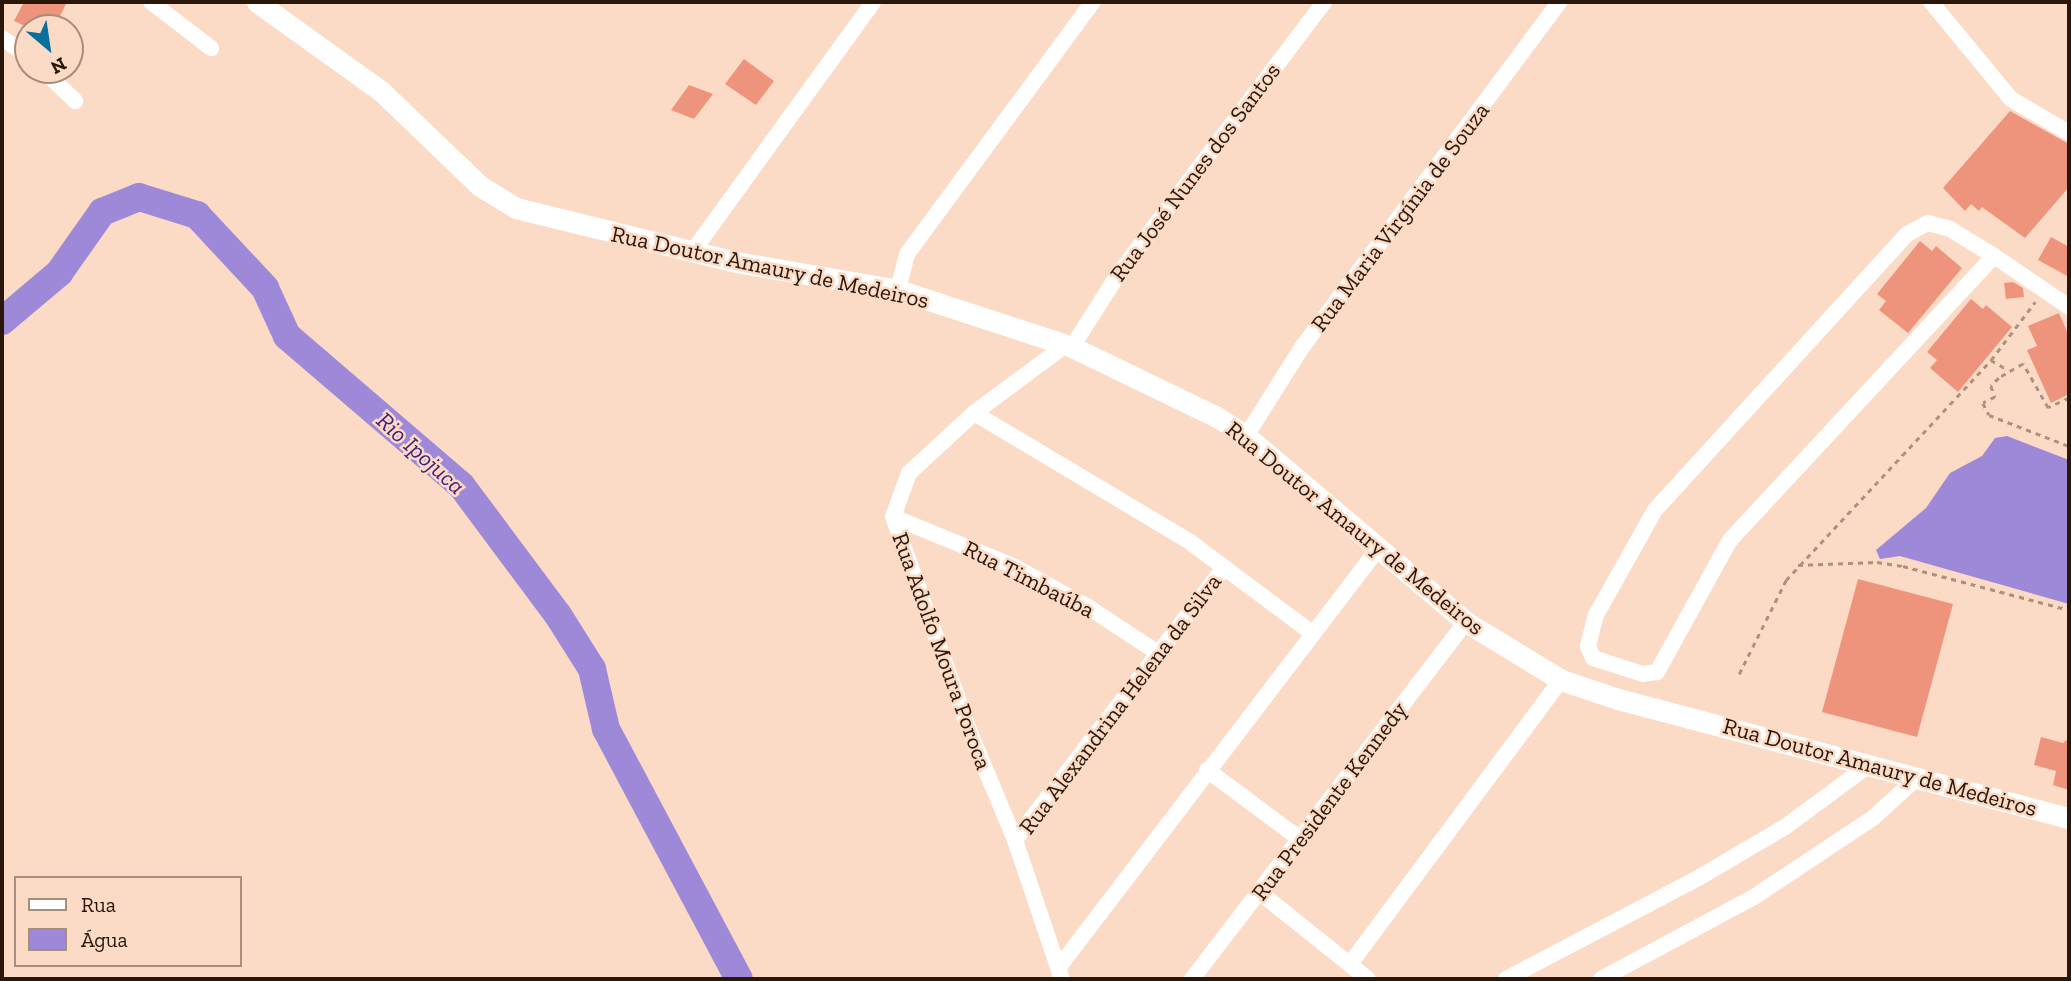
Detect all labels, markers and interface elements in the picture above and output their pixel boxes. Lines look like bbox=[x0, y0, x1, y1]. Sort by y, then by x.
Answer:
north arrow bbox=[14, 14, 84, 84]
text: N bbox=[47, 52, 70, 80]
street label: Rua José Nunes dos Santos bbox=[1104, 57, 1286, 287]
street label: Rua Maria Virgínia de Souza bbox=[1305, 97, 1495, 337]
street label: Rua Doutor Amaury de Medeiros bbox=[608, 220, 932, 314]
water label: Rio Ipojuca bbox=[371, 406, 471, 500]
street label: Rua Doutor Amaury de Medeiros bbox=[1220, 415, 1490, 641]
street label: Rua Adolfo Moura Poroca bbox=[886, 528, 998, 774]
street label: Rua Timbaúba bbox=[959, 534, 1099, 624]
street label: Rua Alexandrina Helena da Silva bbox=[1013, 568, 1227, 840]
street label: Rua Presidente Kennedy bbox=[1245, 696, 1413, 906]
street label: Rua Doutor Amaury de Medeiros bbox=[1719, 712, 2041, 822]
legend bbox=[14, 876, 242, 967]
text: Rua bbox=[81, 892, 116, 917]
text: Água bbox=[81, 927, 128, 952]

